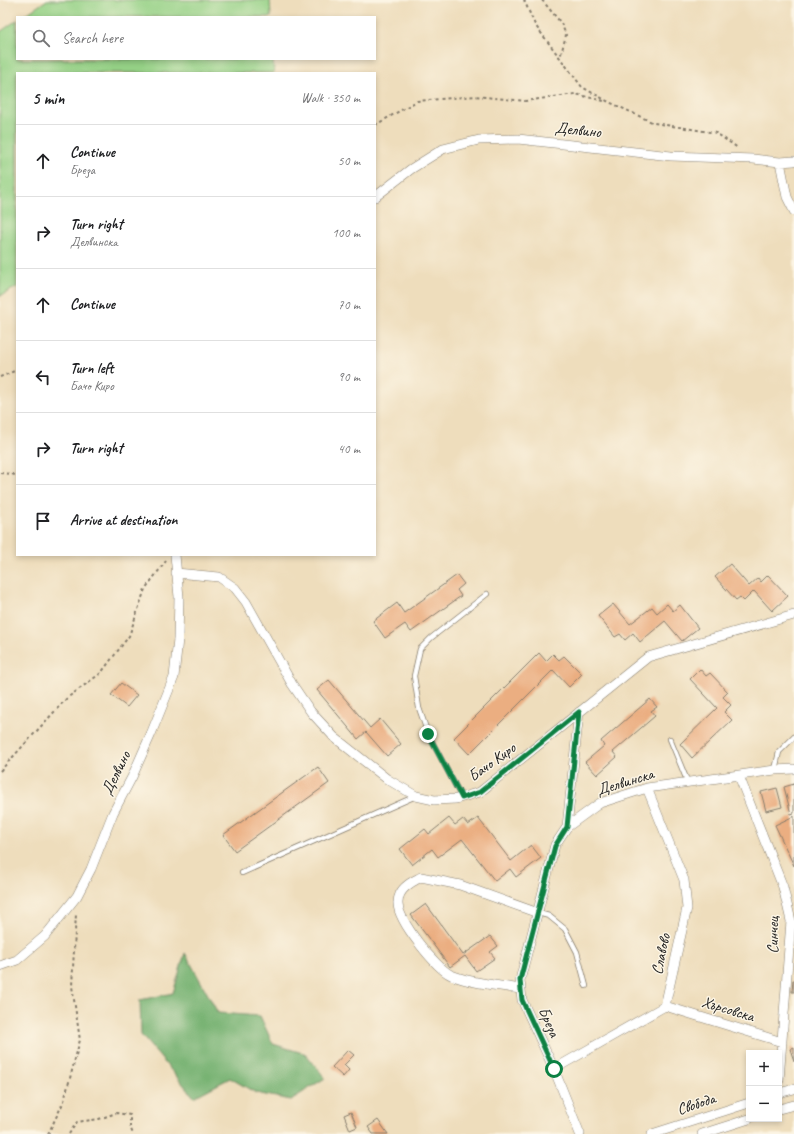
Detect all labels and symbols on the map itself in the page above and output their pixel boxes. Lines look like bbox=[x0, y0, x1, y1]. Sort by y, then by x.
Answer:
street label: Делвино bbox=[554, 118, 603, 143]
route end bbox=[419, 725, 437, 743]
street label: Бачо Киро bbox=[464, 737, 521, 786]
street label: Делвино bbox=[97, 747, 136, 798]
street label: Делвинска bbox=[594, 763, 657, 800]
street label: Синчец bbox=[763, 915, 783, 954]
street label: Славово bbox=[647, 930, 675, 976]
street label: Хърсовска bbox=[699, 992, 758, 1027]
street label: Бреза bbox=[534, 1004, 565, 1042]
route start bbox=[545, 1060, 563, 1078]
street label: Свобода bbox=[674, 1088, 719, 1120]

